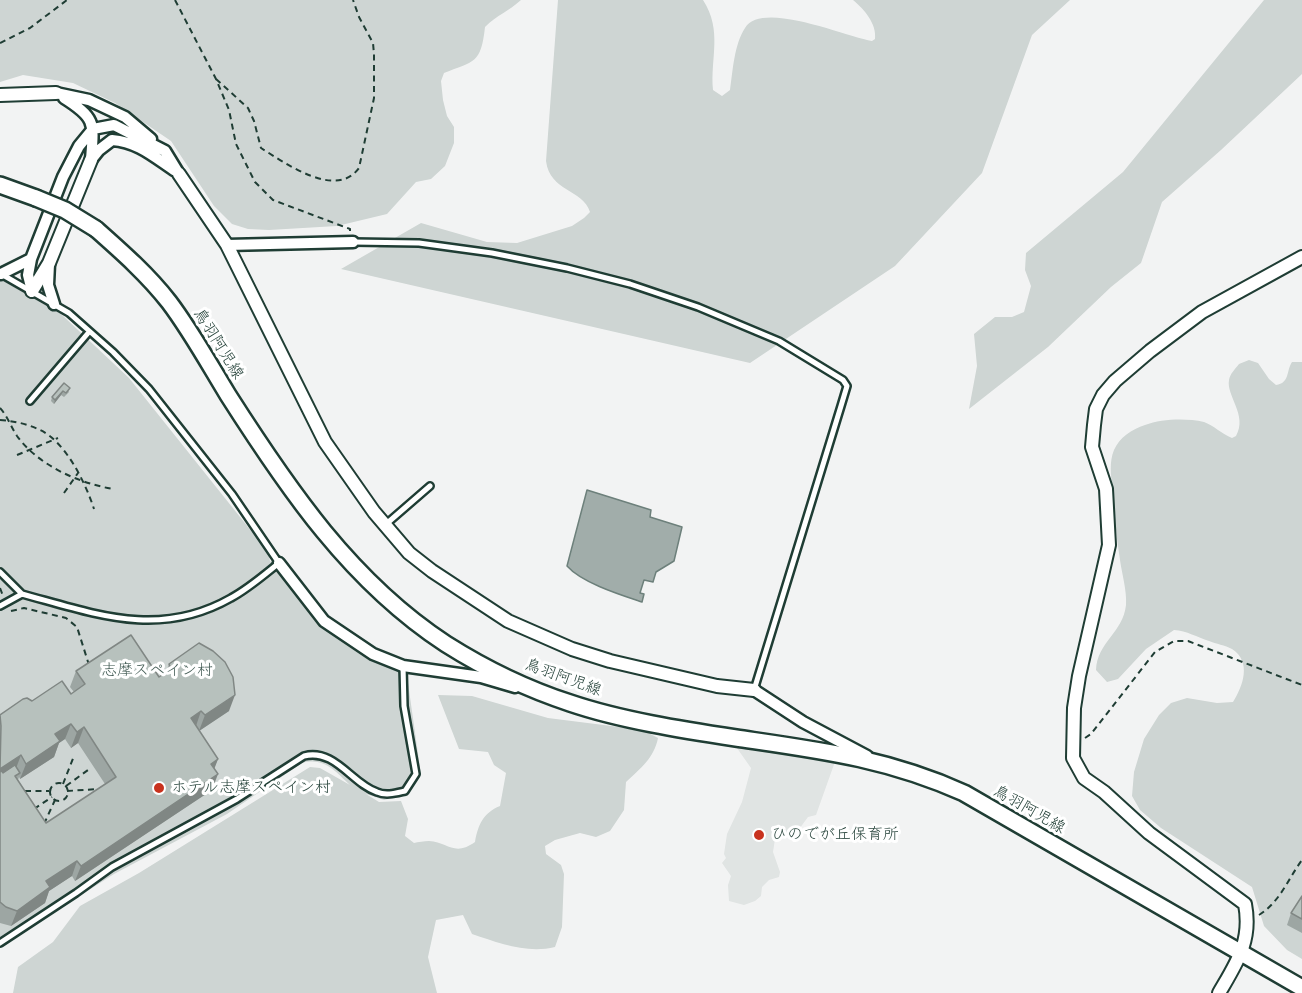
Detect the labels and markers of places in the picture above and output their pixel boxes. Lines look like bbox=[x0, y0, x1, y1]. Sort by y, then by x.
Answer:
place label: ホテル志摩スペイン村 bbox=[171, 778, 331, 798]
marker: ホテル志摩スペイン村 bbox=[152, 781, 166, 795]
place label: ひのでが丘保育所 bbox=[771, 825, 899, 845]
marker: ひのでが丘保育所 bbox=[752, 828, 766, 842]

